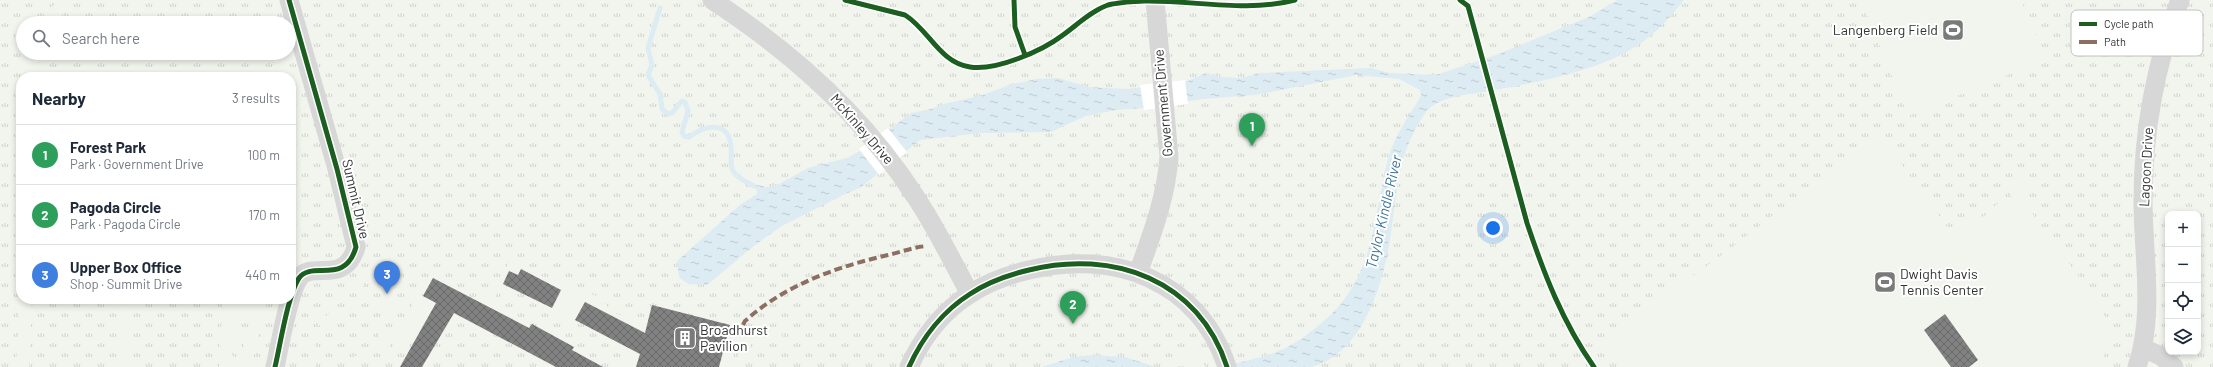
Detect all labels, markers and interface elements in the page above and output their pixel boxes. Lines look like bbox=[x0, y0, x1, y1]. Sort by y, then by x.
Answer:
legend bbox=[2071, 10, 2203, 56]
search box bbox=[16, 16, 296, 60]
sports icon: Langenberg Field bbox=[1940, 17, 1966, 43]
text: Cycle path bbox=[2104, 17, 2154, 30]
place label: Langenberg Field bbox=[1833, 21, 1938, 38]
icon: search bbox=[30, 27, 52, 49]
text: Search here bbox=[62, 29, 140, 47]
text: Path bbox=[2104, 35, 2126, 48]
street label: Government Drive bbox=[1149, 49, 1176, 158]
text: Nearby bbox=[32, 88, 86, 108]
text: 3 results bbox=[232, 90, 280, 106]
street label: McKinley Drive bbox=[827, 90, 898, 167]
pin: 1 bbox=[1239, 113, 1265, 146]
street label: Lagoon Drive bbox=[2135, 127, 2156, 207]
text: Forest Park bbox=[70, 138, 146, 156]
text: 1 bbox=[43, 147, 47, 163]
text: 100 m bbox=[247, 147, 280, 163]
water label: Taylor Kindle River bbox=[1361, 152, 1405, 270]
text: Park · Government Drive bbox=[70, 156, 204, 172]
street label: Summit Drive bbox=[339, 157, 374, 241]
text: Pagoda Circle bbox=[70, 198, 161, 216]
text: 2 bbox=[41, 207, 49, 223]
text: 170 m bbox=[249, 207, 280, 223]
map controls bbox=[2165, 211, 2201, 355]
button: + bbox=[2165, 211, 2201, 247]
text: Park · Pagoda Circle bbox=[70, 216, 181, 232]
your location bbox=[1483, 218, 1503, 238]
button: − bbox=[2165, 247, 2201, 283]
text: Upper Box Office bbox=[70, 258, 182, 276]
pin: 3 bbox=[374, 261, 400, 294]
place label: Dwight Davis Tennis Center bbox=[1900, 265, 1984, 298]
text: 3 bbox=[41, 267, 49, 283]
text: 440 m bbox=[245, 267, 280, 283]
sports icon: Dwight Davis Tennis Center bbox=[1872, 269, 1898, 295]
text: Shop · Summit Drive bbox=[70, 276, 182, 292]
button: locate bbox=[2165, 283, 2201, 319]
pin: 2 bbox=[1060, 291, 1086, 324]
button: layers bbox=[2165, 319, 2201, 355]
place label: Broadhurst Pavilion bbox=[700, 321, 768, 354]
building icon: Broadhurst Pavilion bbox=[672, 325, 698, 351]

